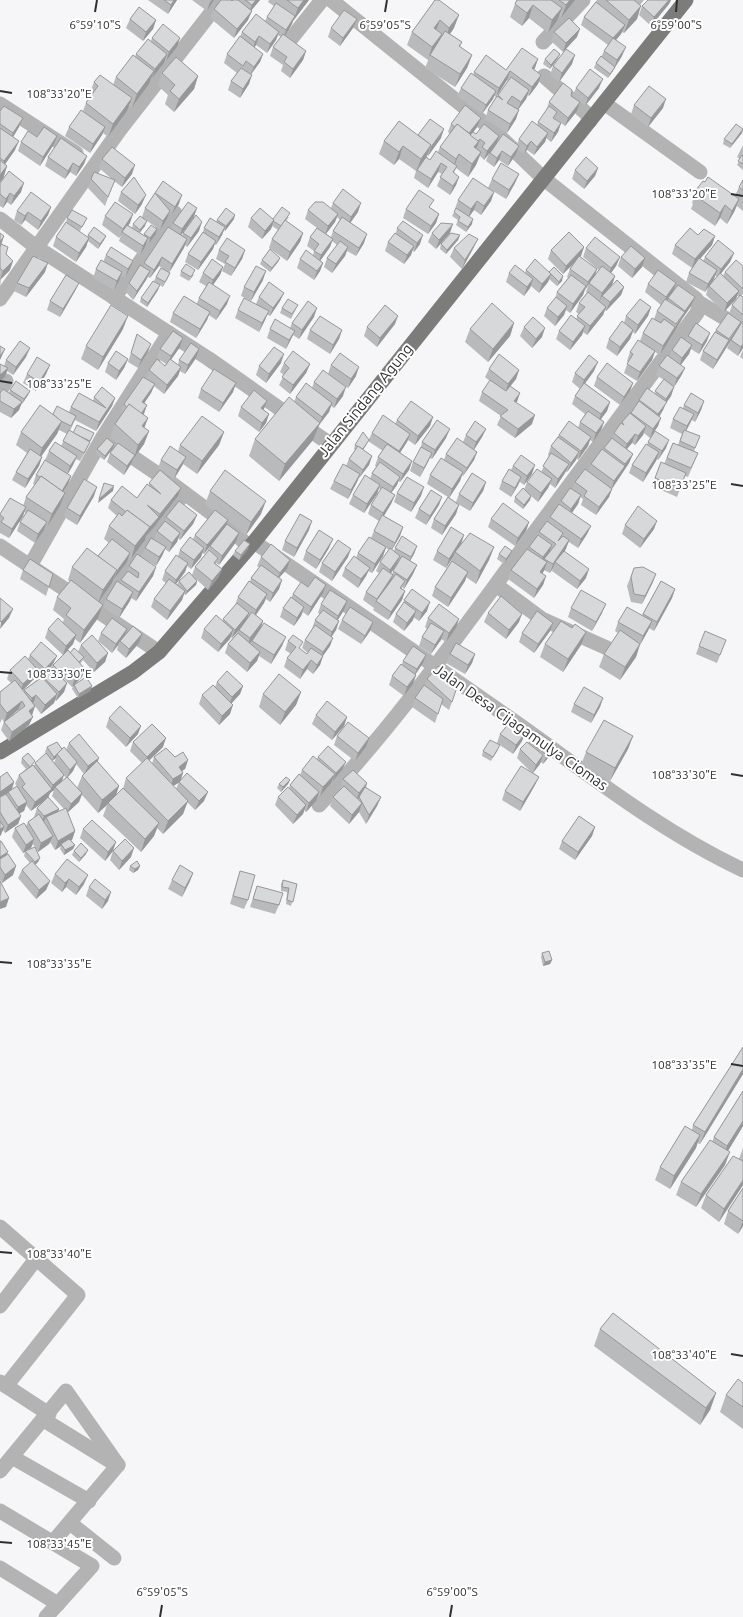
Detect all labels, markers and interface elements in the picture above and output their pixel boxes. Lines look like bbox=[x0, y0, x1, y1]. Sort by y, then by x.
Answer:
text: 6°59'10"S bbox=[69, 18, 121, 31]
text: 6°59'05"S bbox=[359, 18, 411, 31]
text: 6°59'00"S bbox=[650, 18, 702, 31]
text: 108°33'20"E bbox=[26, 87, 92, 100]
text: 108°33'20"E bbox=[651, 187, 717, 200]
street label: Jalan Sindang Agung bbox=[314, 340, 416, 460]
text: 108°33'25"E bbox=[26, 377, 92, 390]
text: 108°33'25"E bbox=[651, 478, 717, 491]
street label: Jalan Desa Cijagamulya Ciomas bbox=[431, 660, 611, 794]
text: 108°33'30"E bbox=[26, 667, 92, 680]
text: 108°33'30"E bbox=[651, 768, 717, 781]
text: 108°33'35"E bbox=[26, 957, 92, 970]
text: 108°33'35"E bbox=[651, 1058, 717, 1071]
text: 108°33'40"E bbox=[26, 1247, 92, 1260]
text: 108°33'40"E bbox=[651, 1348, 717, 1361]
text: 108°33'45"E bbox=[26, 1537, 92, 1550]
text: 6°59'05"S bbox=[136, 1585, 188, 1598]
text: 6°59'00"S bbox=[426, 1585, 478, 1598]

